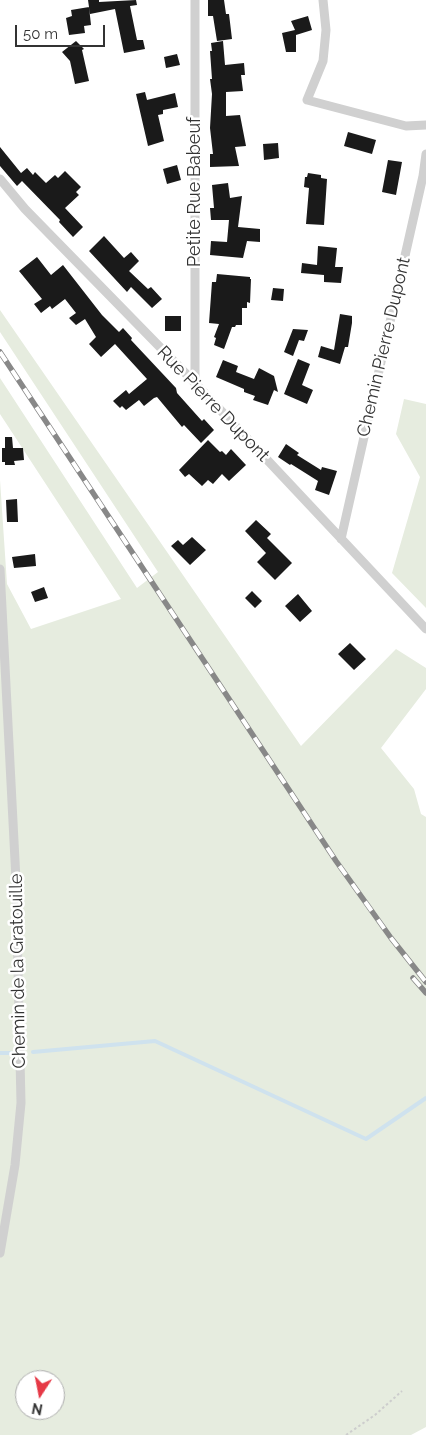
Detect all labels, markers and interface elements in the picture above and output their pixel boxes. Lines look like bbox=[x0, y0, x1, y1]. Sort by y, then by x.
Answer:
scale bar bbox=[18, 15, 108, 47]
text: 50 m bbox=[23, 25, 58, 43]
street label: Petite Rue Babeuf bbox=[184, 117, 206, 267]
street label: Chemin Pierre Dupont bbox=[353, 255, 415, 439]
street label: Rue Pierre Dupont bbox=[152, 342, 274, 466]
street label: Chemin de la Gratouille bbox=[5, 873, 31, 1069]
north arrow bbox=[15, 1370, 65, 1420]
text: N bbox=[31, 1400, 44, 1418]

